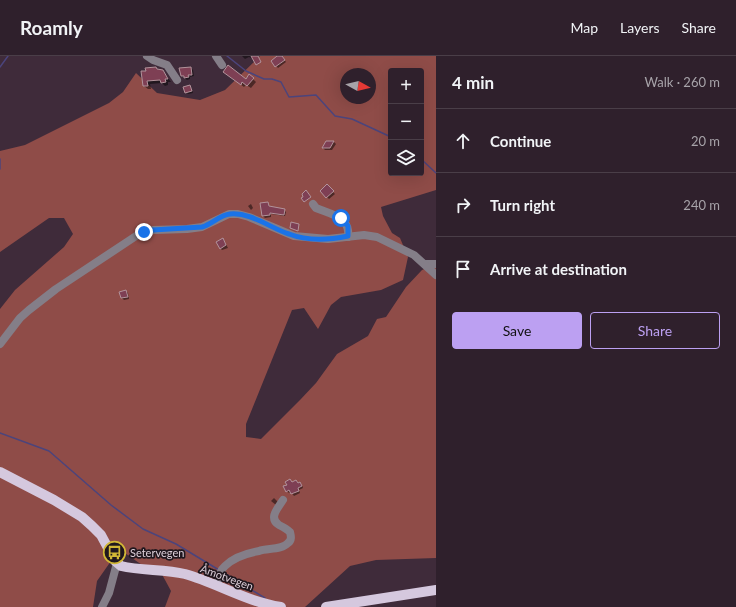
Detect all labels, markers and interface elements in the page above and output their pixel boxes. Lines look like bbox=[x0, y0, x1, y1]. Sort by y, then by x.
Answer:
text: Roamly bbox=[20, 16, 83, 39]
text: Map bbox=[570, 19, 598, 36]
text: Layers bbox=[620, 19, 660, 36]
text: Share bbox=[682, 19, 716, 36]
north arrow bbox=[340, 68, 376, 104]
map controls bbox=[388, 68, 424, 176]
button: + bbox=[388, 68, 424, 104]
text: 4 min bbox=[452, 72, 494, 93]
text: Walk · 260 m bbox=[644, 74, 720, 90]
button: − bbox=[388, 104, 424, 140]
icon: ahead bbox=[452, 130, 474, 152]
text: Continue bbox=[490, 132, 551, 150]
text: 20 m bbox=[691, 133, 720, 149]
button: layers bbox=[388, 140, 424, 176]
icon: right bbox=[452, 194, 474, 216]
text: Turn right bbox=[490, 196, 555, 214]
text: 240 m bbox=[683, 197, 720, 213]
route start bbox=[332, 209, 350, 227]
route end bbox=[135, 223, 153, 241]
icon: arrive bbox=[452, 258, 474, 280]
text: Arrive at destination bbox=[490, 260, 627, 278]
button: Save bbox=[452, 312, 582, 349]
button: Share bbox=[590, 312, 720, 349]
bus stop icon: Setervegen bbox=[102, 539, 128, 565]
place label: Setervegen bbox=[130, 546, 184, 559]
street label: Åmotvegen bbox=[199, 561, 255, 593]

